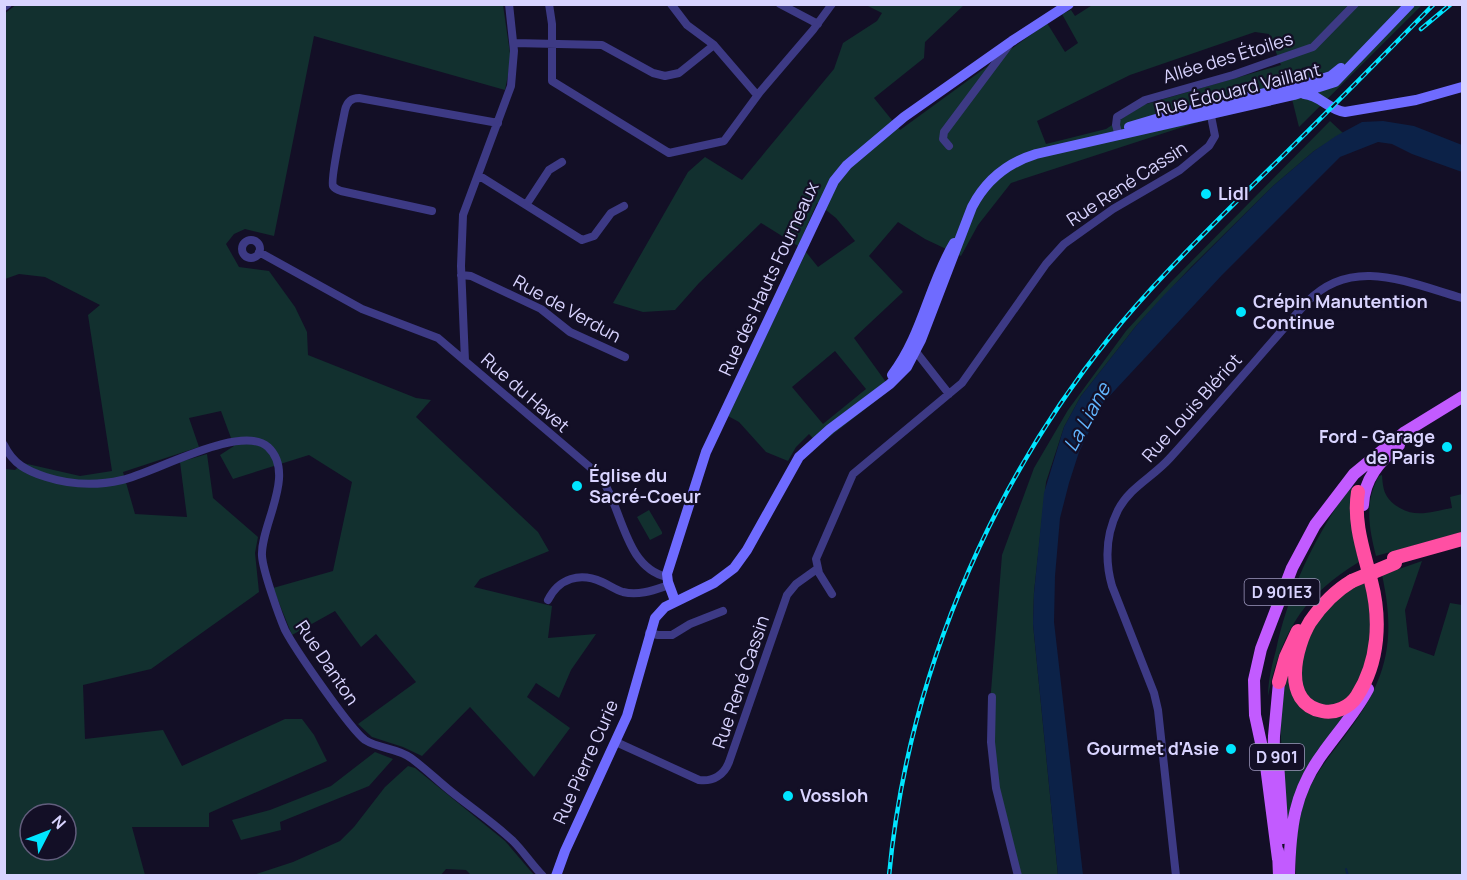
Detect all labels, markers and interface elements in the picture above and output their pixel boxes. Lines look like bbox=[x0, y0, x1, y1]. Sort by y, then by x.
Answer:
street label: Allée des Étoiles bbox=[1160, 26, 1296, 88]
street label: Rue Édouard Vaillant bbox=[1153, 57, 1323, 121]
street label: Rue René Cassin bbox=[1062, 135, 1191, 231]
street label: Rue des Hauts Fourneaux bbox=[713, 177, 824, 379]
place label: Lidl bbox=[1218, 181, 1249, 205]
marker: Lidl bbox=[1199, 187, 1213, 201]
street label: Rue de Verdun bbox=[509, 269, 626, 348]
place label: Crépin Manutention Continue bbox=[1253, 289, 1428, 334]
marker: Crépin Manutention Continue bbox=[1234, 305, 1248, 319]
street label: Rue du Havet bbox=[476, 347, 575, 437]
street label: Rue Louis Blériot bbox=[1136, 348, 1246, 467]
water label: La Liane bbox=[1057, 376, 1117, 456]
place label: Ford - Garage de Paris bbox=[1319, 424, 1435, 469]
marker: Ford - Garage de Paris bbox=[1440, 440, 1454, 454]
place label: Église du Sacré-Coeur bbox=[589, 463, 701, 508]
marker: Église du Sacré-Coeur bbox=[570, 479, 584, 493]
road number: D 901E3 bbox=[1244, 579, 1320, 605]
street label: Rue René Cassin bbox=[706, 612, 774, 751]
street label: Rue Danton bbox=[291, 615, 365, 709]
street label: Rue Pierre Curie bbox=[547, 696, 623, 827]
place label: Gourmet d'Asie bbox=[1087, 736, 1219, 760]
marker: Gourmet d'Asie bbox=[1224, 742, 1238, 756]
road number: D 901 bbox=[1250, 744, 1304, 770]
place label: Vossloh bbox=[800, 783, 868, 807]
marker: Vossloh bbox=[781, 789, 795, 803]
north arrow bbox=[18, 802, 78, 862]
text: N bbox=[47, 810, 71, 834]

